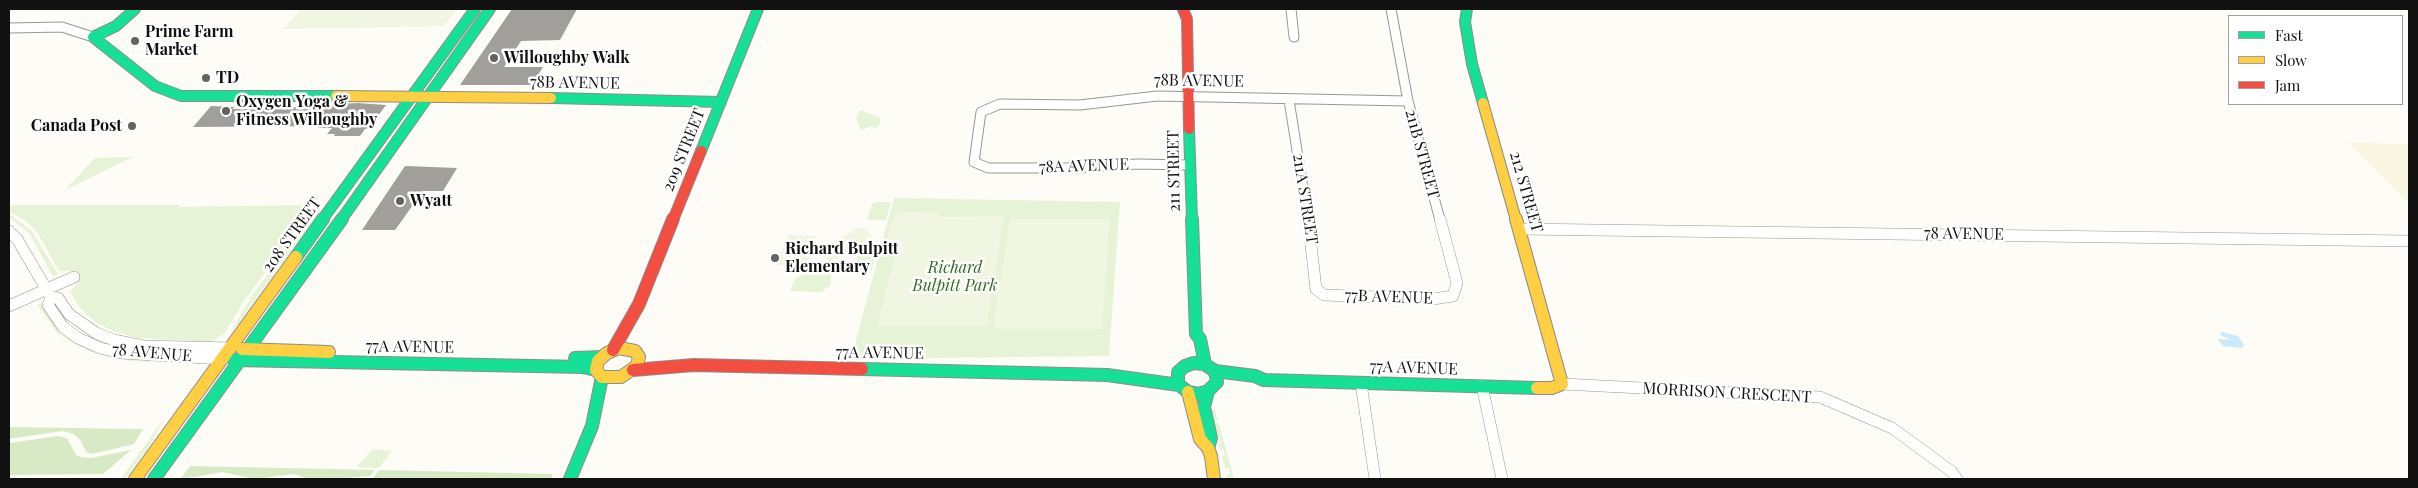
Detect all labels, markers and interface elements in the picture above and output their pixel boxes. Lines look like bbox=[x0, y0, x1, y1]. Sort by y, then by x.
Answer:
legend bbox=[2228, 15, 2403, 105]
place label: Prime Farm Market bbox=[145, 22, 233, 60]
text: Fast bbox=[2275, 25, 2303, 45]
marker: Prime Farm Market bbox=[129, 35, 141, 47]
place label: Willoughby Walk bbox=[504, 48, 630, 68]
text: Slow bbox=[2275, 50, 2307, 70]
marker: Willoughby Walk bbox=[488, 52, 500, 64]
place label: TD bbox=[216, 68, 239, 88]
street label: 78B AVENUE bbox=[1154, 71, 1244, 91]
marker: TD bbox=[200, 72, 212, 84]
street label: 78B AVENUE bbox=[530, 73, 620, 93]
text: Jam bbox=[2275, 75, 2300, 95]
place label: Oxygen Yoga & Fitness Willoughby bbox=[236, 92, 377, 130]
marker: Oxygen Yoga & Fitness Willoughby bbox=[220, 105, 232, 117]
street label: 209 STREET bbox=[659, 106, 709, 194]
street label: 211B STREET bbox=[1401, 107, 1443, 201]
place label: Canada Post bbox=[31, 116, 122, 136]
marker: Canada Post bbox=[126, 120, 138, 132]
street label: 211 STREET bbox=[1164, 130, 1184, 212]
street label: 212 STREET bbox=[1505, 149, 1547, 235]
street label: 211A STREET bbox=[1288, 152, 1322, 246]
street label: 78A AVENUE bbox=[1039, 155, 1129, 177]
place label: Wyatt bbox=[410, 191, 452, 211]
street label: 208 STREET bbox=[258, 194, 326, 276]
marker: Wyatt bbox=[394, 195, 406, 207]
street label: 78 AVENUE bbox=[1924, 224, 2004, 244]
place label: Richard Bulpitt Elementary bbox=[785, 239, 898, 277]
marker: Richard Bulpitt Elementary bbox=[769, 252, 781, 264]
park label: Richard Bulpitt Park bbox=[913, 258, 997, 296]
street label: 77B AVENUE bbox=[1345, 286, 1433, 308]
street label: 77A AVENUE bbox=[366, 337, 454, 357]
street label: 78 AVENUE bbox=[111, 340, 193, 366]
street label: 77A AVENUE bbox=[836, 343, 924, 363]
street label: 77A AVENUE bbox=[1370, 357, 1458, 379]
street label: MORRISON CRESCENT bbox=[1642, 379, 1812, 407]

